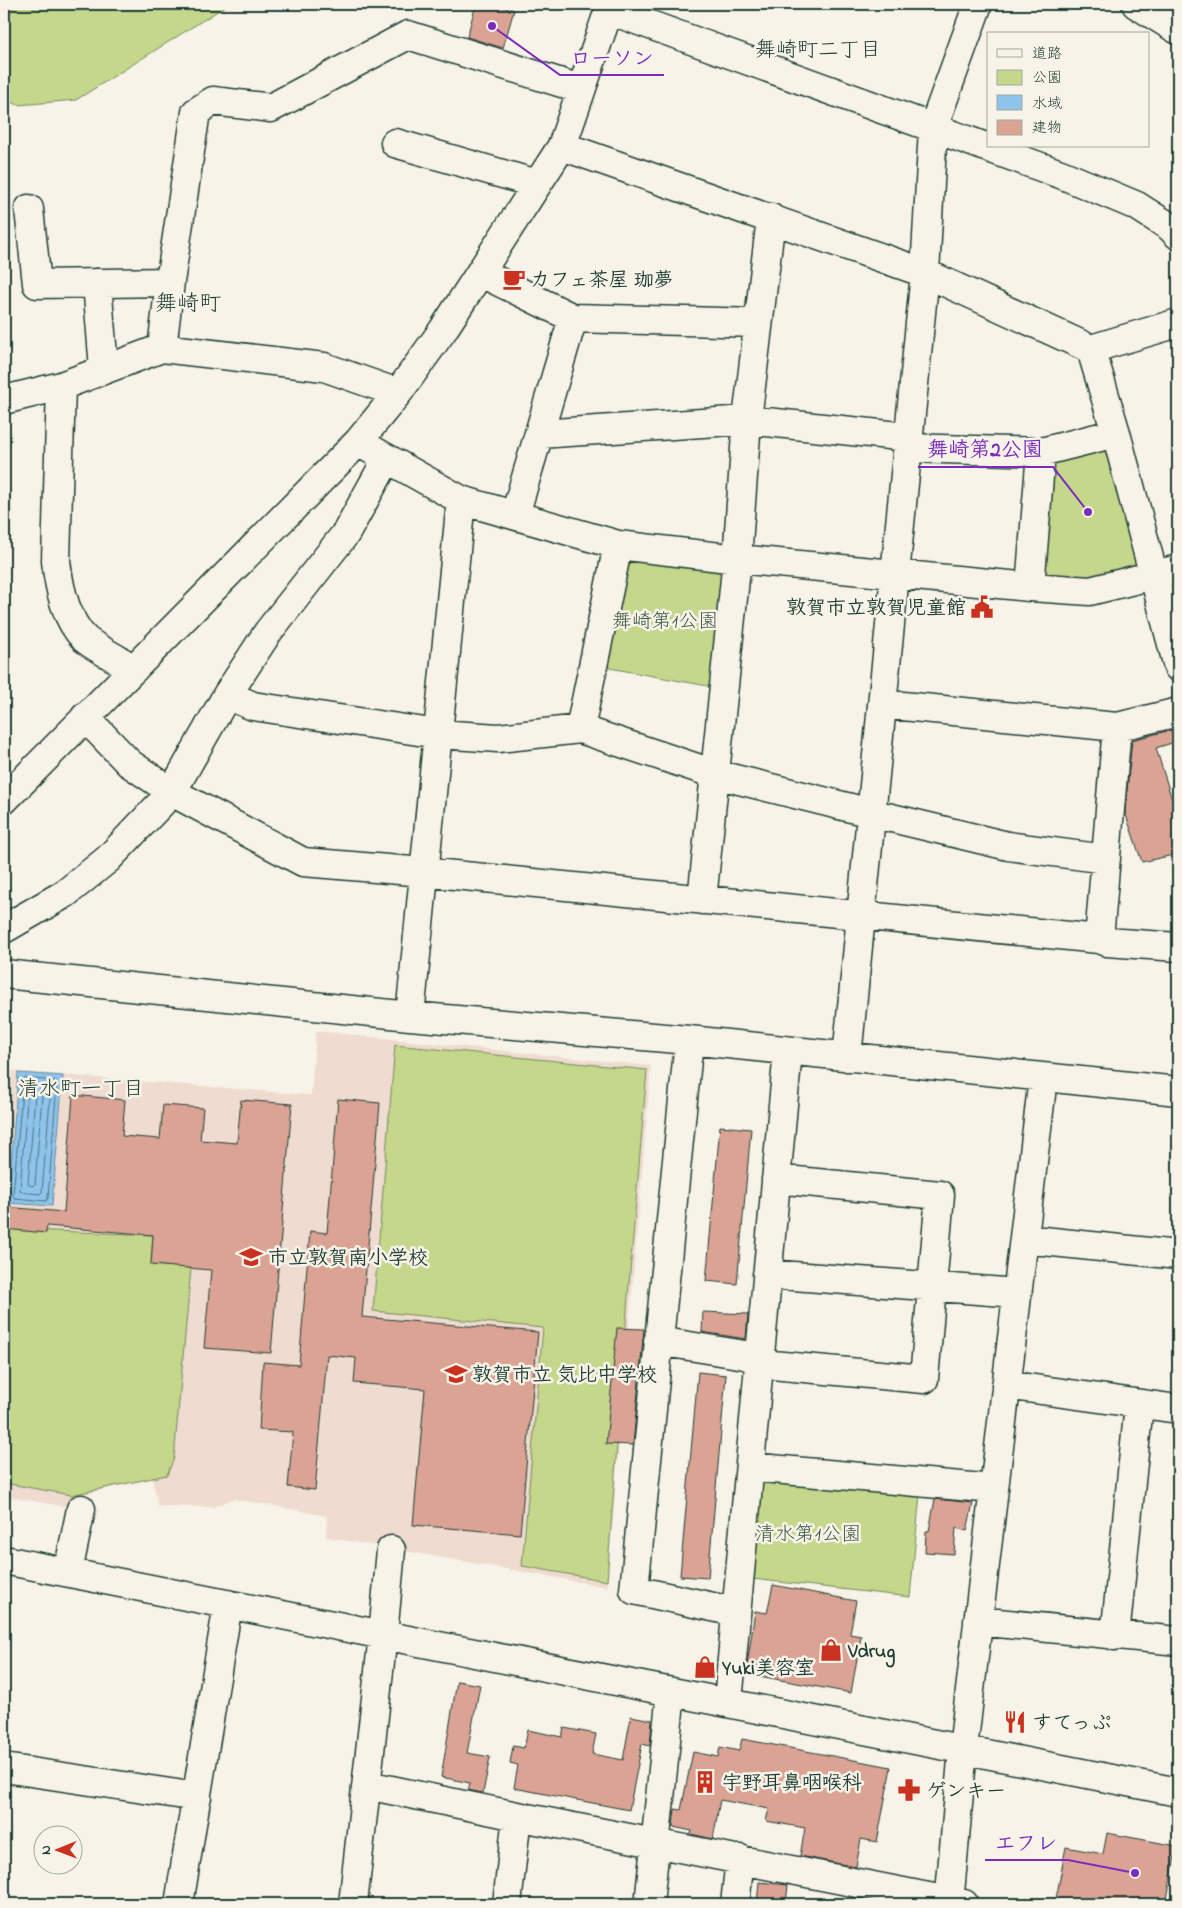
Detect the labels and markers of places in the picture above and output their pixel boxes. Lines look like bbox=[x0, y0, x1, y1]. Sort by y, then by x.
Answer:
callout: ローソン bbox=[560, 39, 664, 75]
cafe icon: カフェ茶屋 珈夢 bbox=[501, 266, 527, 292]
place label: カフェ茶屋 珈夢 bbox=[530, 267, 673, 296]
callout: 舞崎第2公園 bbox=[918, 431, 1053, 467]
public building icon: 敦賀市立敦賀児童館 bbox=[969, 594, 995, 620]
place label: 敦賀市立敦賀児童館 bbox=[786, 595, 966, 624]
school or university icon: 市立敦賀南小学校 bbox=[238, 1244, 264, 1270]
place label: 市立敦賀南小学校 bbox=[268, 1245, 428, 1274]
school or university icon: 敦賀市立 気比中学校 bbox=[443, 1361, 469, 1387]
place label: 敦賀市立 気比中学校 bbox=[472, 1362, 657, 1391]
shop icon: Vdrug bbox=[818, 1637, 844, 1663]
place label: Vdrug bbox=[847, 1638, 895, 1668]
shop icon: Yuki美容室 bbox=[692, 1654, 718, 1680]
place label: Yuki美容室 bbox=[721, 1655, 815, 1684]
restaurant icon: すてっぷ bbox=[1002, 1709, 1028, 1735]
place label: すてっぷ bbox=[1032, 1710, 1112, 1739]
building icon: 宇野耳鼻咽喉科 bbox=[692, 1769, 718, 1795]
place label: 宇野耳鼻咽喉科 bbox=[722, 1770, 862, 1799]
pharmacy icon: ゲンキー bbox=[896, 1777, 922, 1803]
place label: ゲンキー bbox=[926, 1778, 1006, 1807]
callout: エフレ bbox=[985, 1824, 1068, 1860]

